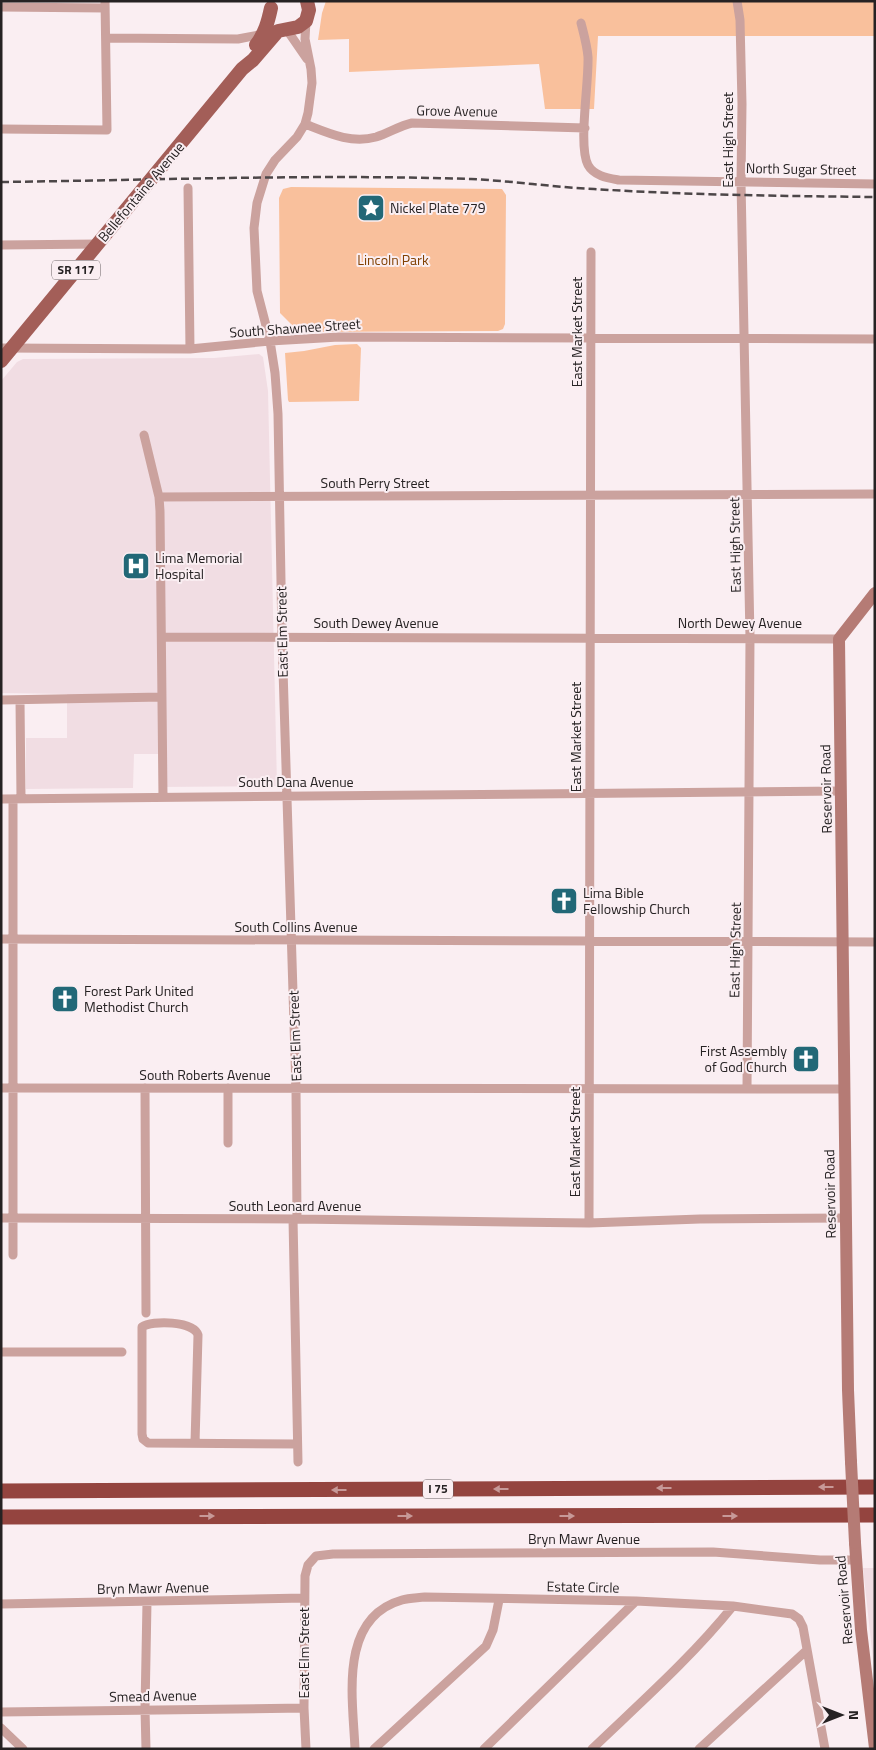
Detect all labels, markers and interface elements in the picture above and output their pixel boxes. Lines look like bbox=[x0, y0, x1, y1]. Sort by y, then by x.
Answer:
street label: East High Street bbox=[717, 92, 738, 188]
street label: Grove Avenue bbox=[416, 99, 498, 122]
street label: Bellefontaine Avenue bbox=[92, 137, 189, 246]
street label: North Sugar Street bbox=[746, 157, 856, 180]
place icon: Nickel Plate 779 bbox=[356, 193, 386, 223]
place label: Nickel Plate 779 bbox=[390, 197, 486, 218]
park label: Lincoln Park bbox=[357, 249, 429, 270]
road number: SR 117 bbox=[52, 260, 100, 280]
street label: East Market Street bbox=[566, 277, 587, 387]
street label: South Shawnee Street bbox=[229, 312, 361, 343]
street label: South Perry Street bbox=[321, 472, 430, 493]
street label: East High Street bbox=[723, 497, 746, 593]
place label: Lima Memorial Hospital bbox=[155, 547, 243, 584]
hospital icon: Lima Memorial Hospital bbox=[121, 551, 151, 581]
street label: East Elm Street bbox=[270, 586, 293, 678]
street label: South Dewey Avenue bbox=[313, 612, 439, 633]
street label: North Dewey Avenue bbox=[678, 612, 802, 633]
street label: East Market Street bbox=[565, 682, 586, 792]
street label: Reservoir Road bbox=[814, 744, 837, 834]
street label: South Dana Avenue bbox=[238, 771, 354, 792]
place label: Lima Bible Fellowship Church bbox=[583, 882, 690, 919]
church icon: Lima Bible Fellowship Church bbox=[549, 886, 579, 916]
street label: East High Street bbox=[723, 902, 746, 998]
street label: South Collins Avenue bbox=[234, 916, 358, 937]
place label: Forest Park United Methodist Church bbox=[84, 980, 194, 1017]
church icon: Forest Park United Methodist Church bbox=[50, 984, 80, 1014]
street label: East Elm Street bbox=[282, 990, 307, 1082]
place label: First Assembly of God Church bbox=[700, 1040, 787, 1077]
church icon: First Assembly of God Church bbox=[791, 1044, 821, 1074]
street label: South Roberts Avenue bbox=[139, 1064, 271, 1085]
street label: East Market Street bbox=[564, 1087, 585, 1197]
street label: Reservoir Road bbox=[818, 1149, 841, 1239]
street label: South Leonard Avenue bbox=[229, 1195, 361, 1216]
road number: I 75 bbox=[423, 1480, 453, 1498]
one-way arrow bbox=[818, 1483, 834, 1491]
one-way arrow bbox=[655, 1484, 671, 1492]
one-way arrow bbox=[493, 1485, 509, 1493]
one-way arrow bbox=[330, 1486, 346, 1494]
one-way arrow bbox=[722, 1511, 738, 1519]
one-way arrow bbox=[200, 1512, 216, 1520]
one-way arrow bbox=[397, 1512, 413, 1520]
one-way arrow bbox=[560, 1512, 576, 1520]
street label: Bryn Mawr Avenue bbox=[528, 1528, 640, 1549]
street label: Reservoir Road bbox=[829, 1555, 858, 1645]
street label: Estate Circle bbox=[546, 1575, 620, 1598]
street label: Bryn Mawr Avenue bbox=[97, 1576, 209, 1599]
street label: East Elm Street bbox=[293, 1607, 314, 1699]
street label: Smead Avenue bbox=[109, 1684, 197, 1707]
north arrow bbox=[816, 1690, 866, 1740]
text: N bbox=[844, 1710, 865, 1720]

